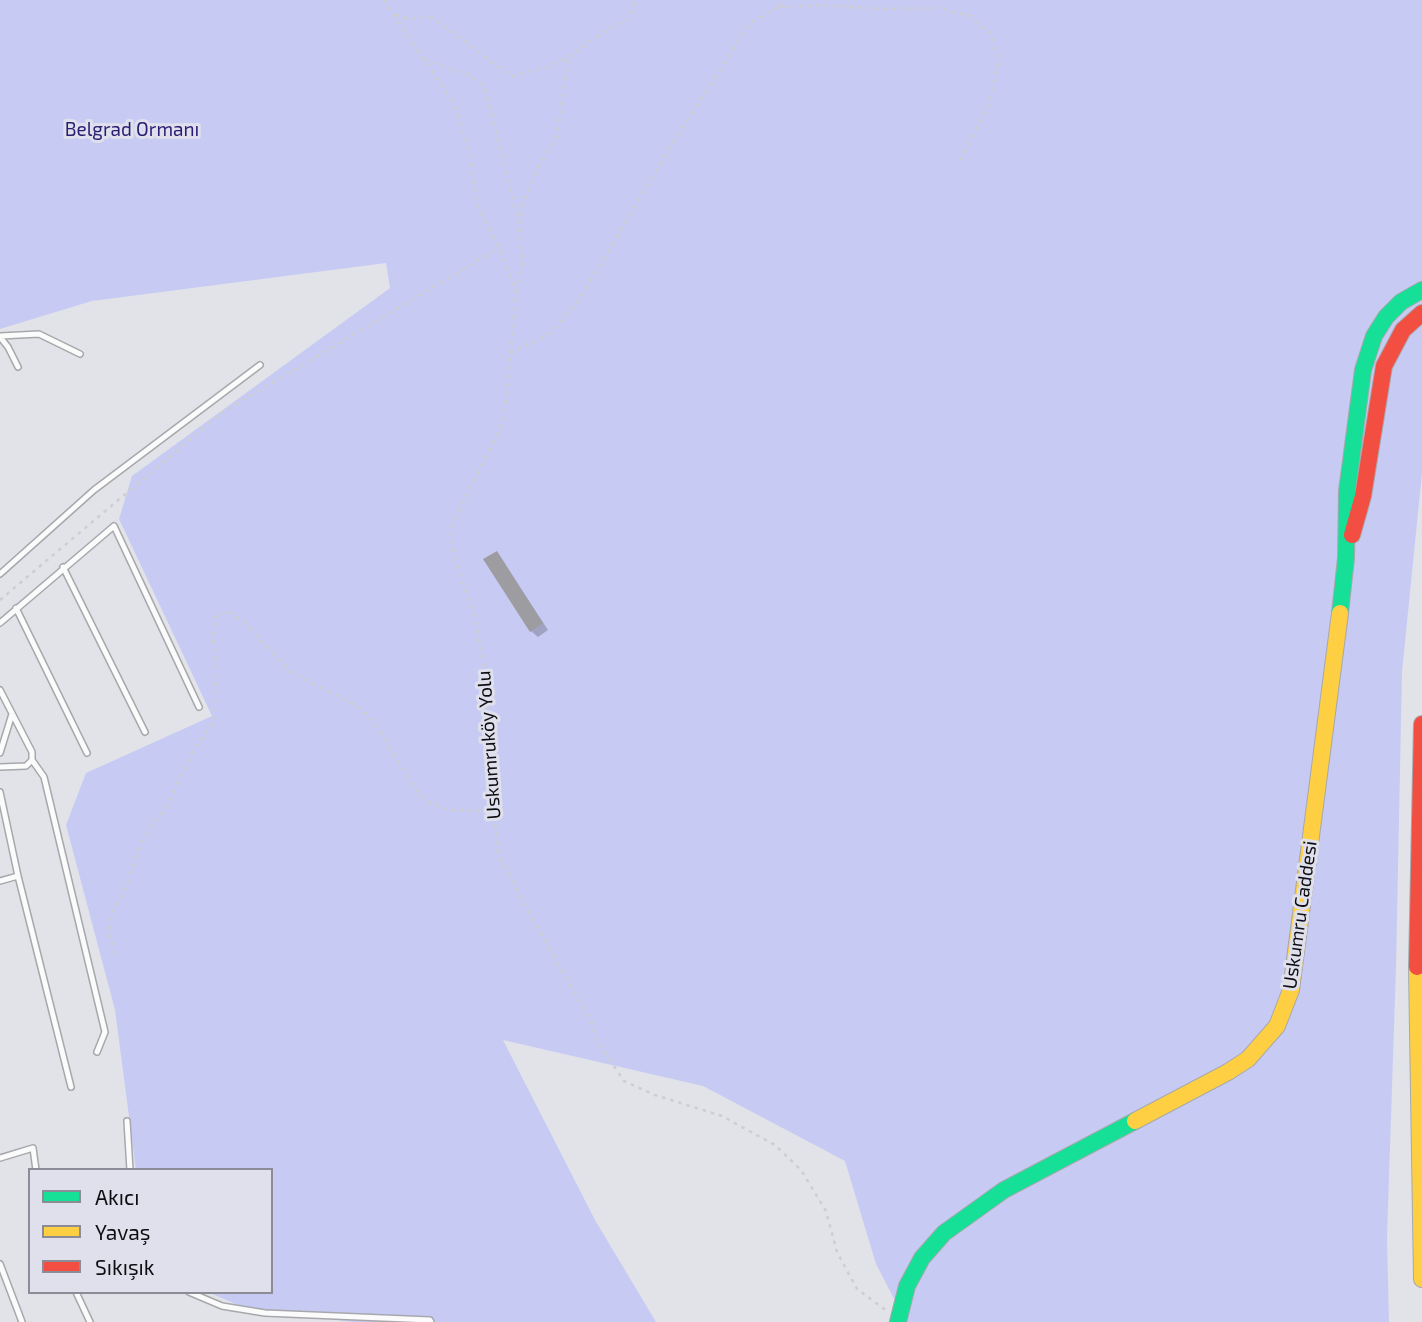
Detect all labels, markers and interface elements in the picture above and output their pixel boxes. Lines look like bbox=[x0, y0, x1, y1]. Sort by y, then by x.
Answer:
park label: Belgrad Ormanı bbox=[65, 119, 199, 141]
street label: Uskumruköy Yolu bbox=[472, 670, 506, 820]
street label: Uskumru Caddesi bbox=[1278, 839, 1322, 991]
legend bbox=[28, 1168, 273, 1294]
text: Akıcı bbox=[95, 1184, 139, 1209]
text: Yavaş bbox=[95, 1219, 151, 1244]
text: Sıkışık bbox=[95, 1254, 155, 1279]

